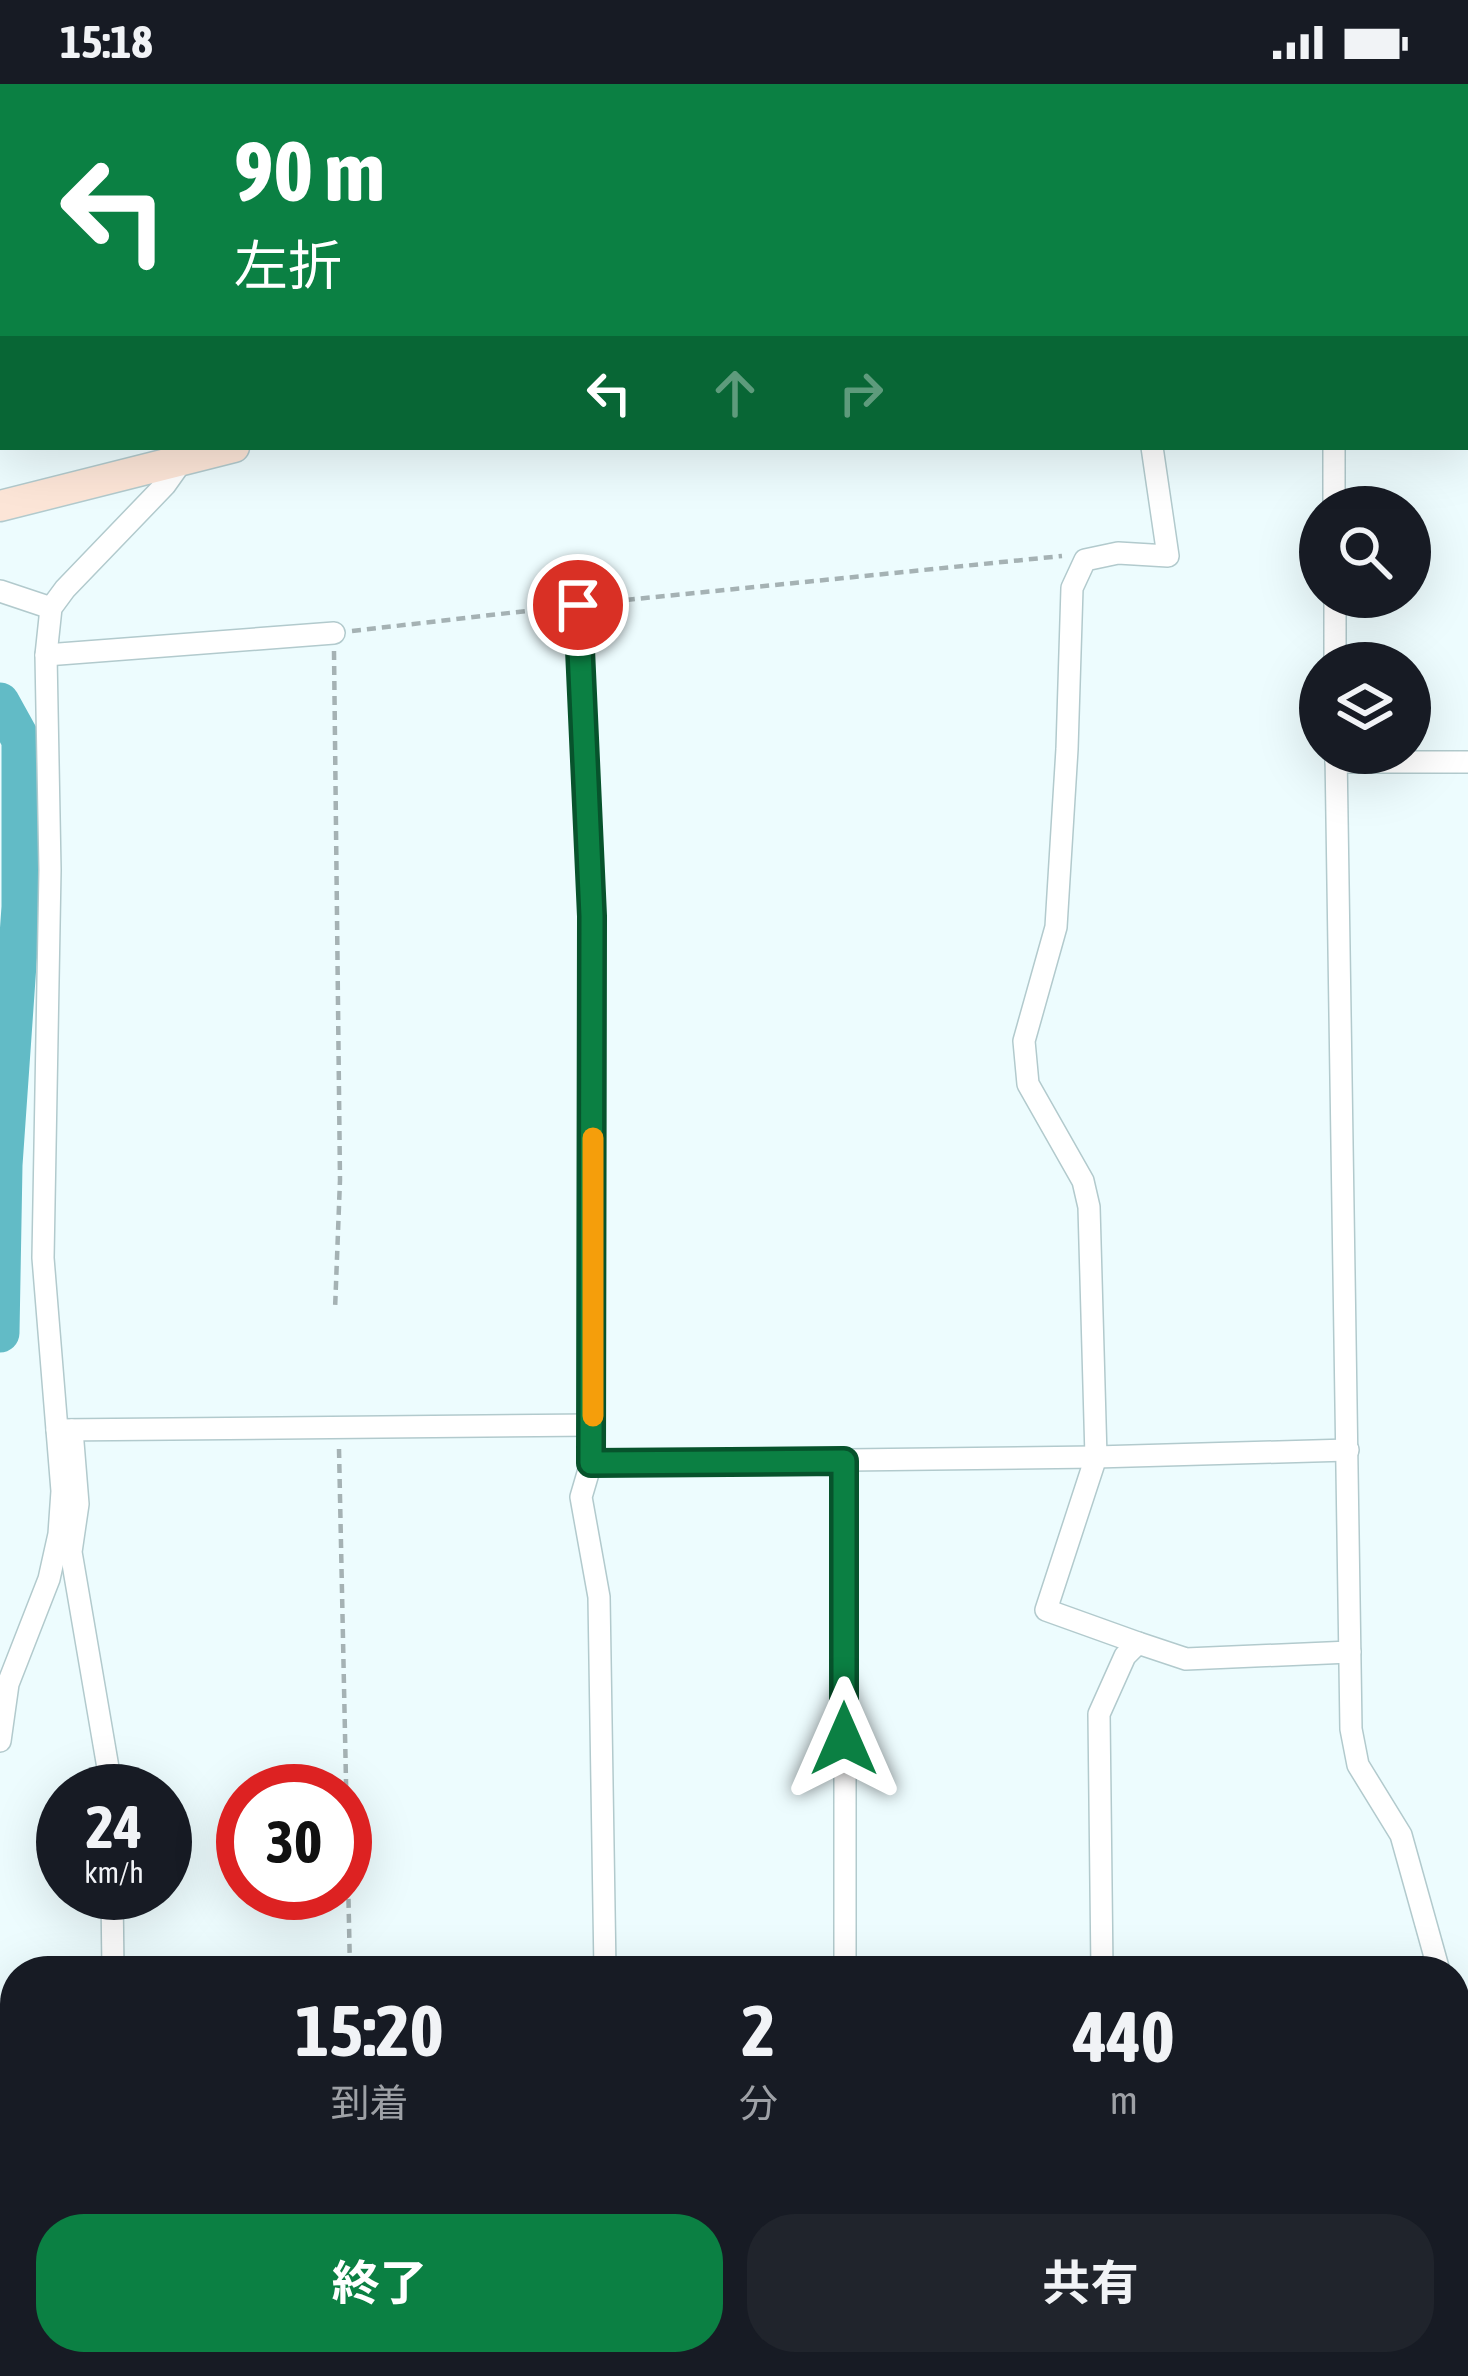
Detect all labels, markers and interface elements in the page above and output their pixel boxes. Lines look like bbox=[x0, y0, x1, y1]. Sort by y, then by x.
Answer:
text: 15:18 bbox=[60, 16, 153, 68]
text: 90 m bbox=[234, 123, 385, 219]
icon: left bbox=[36, 132, 192, 288]
text: 左折 bbox=[234, 235, 342, 296]
icon: left bbox=[576, 360, 642, 426]
icon: ahead bbox=[702, 360, 768, 426]
icon: right bbox=[828, 360, 894, 426]
map controls bbox=[1299, 486, 1431, 774]
button: search bbox=[1299, 486, 1431, 618]
pin bbox=[527, 554, 629, 656]
icon: arrive bbox=[545, 572, 611, 638]
button: layers bbox=[1299, 642, 1431, 774]
position arrow bbox=[781, 1676, 907, 1802]
speed limit sign: 30 bbox=[216, 1764, 372, 1920]
text: 24 bbox=[86, 1792, 142, 1861]
text: km/h bbox=[84, 1855, 144, 1889]
text: 15:20 bbox=[295, 1989, 444, 2071]
text: 2 bbox=[741, 1989, 775, 2071]
text: 440 bbox=[1073, 1995, 1175, 2077]
text: m bbox=[1110, 2078, 1138, 2122]
text: 到着 bbox=[330, 2081, 408, 2125]
text: 分 bbox=[739, 2081, 778, 2125]
button: 終了 bbox=[36, 2214, 723, 2352]
button: 共有 bbox=[747, 2214, 1434, 2352]

